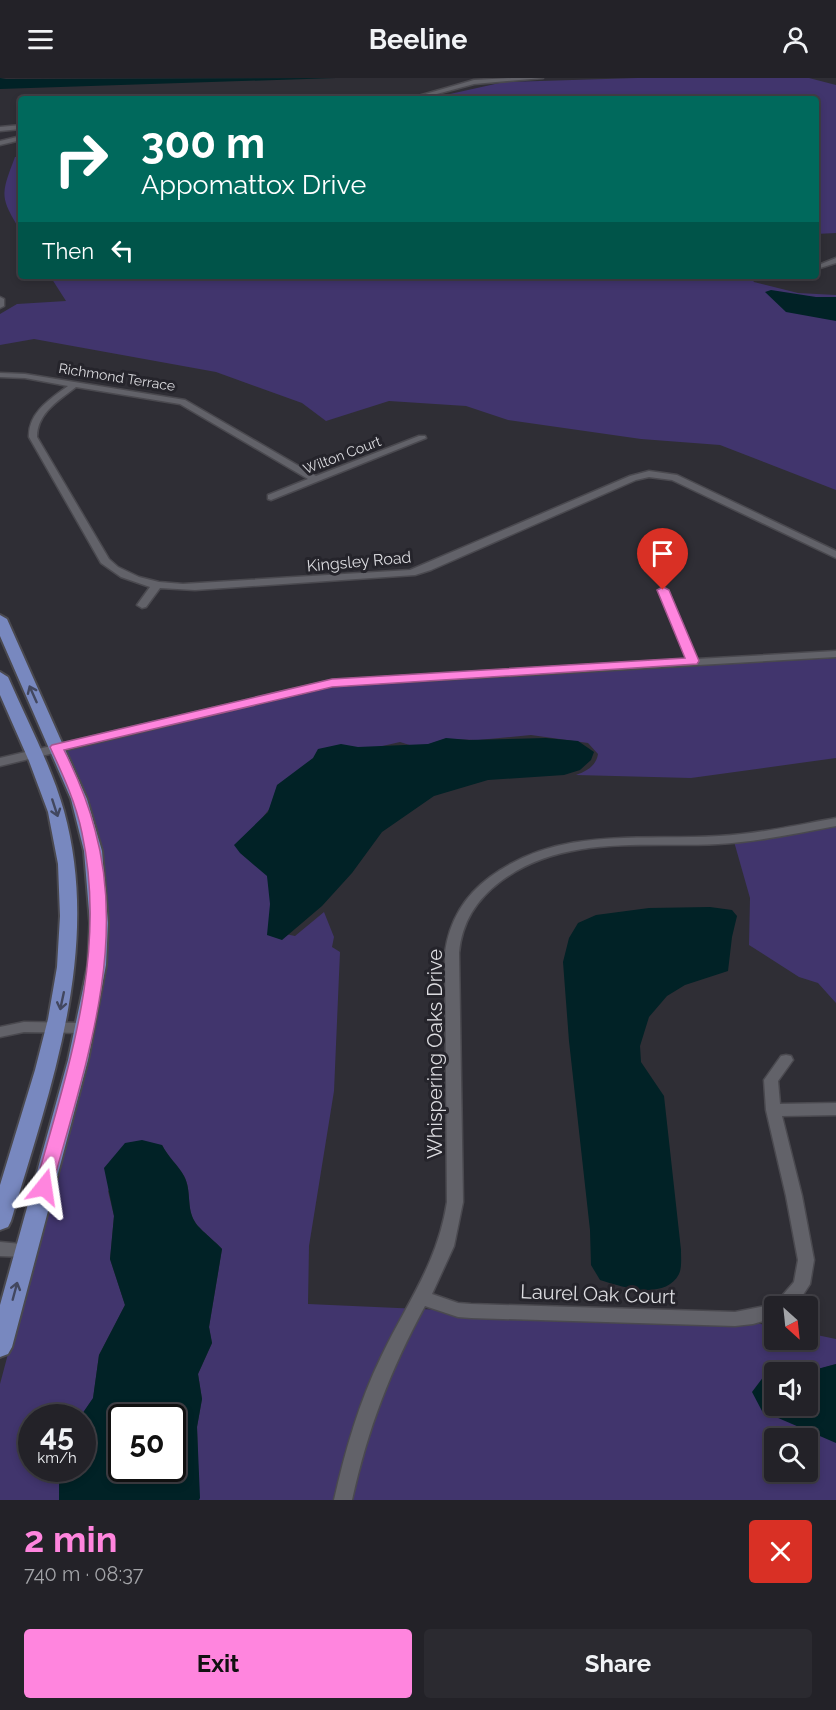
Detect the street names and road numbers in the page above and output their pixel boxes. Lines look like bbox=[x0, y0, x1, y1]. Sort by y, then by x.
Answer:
street label: Richmond Terrace bbox=[58, 360, 176, 394]
street label: Wilton Court bbox=[301, 433, 383, 477]
street label: Kingsley Road bbox=[306, 547, 412, 576]
street label: Whispering Oaks Drive bbox=[423, 949, 447, 1159]
street label: Laurel Oak Court bbox=[520, 1279, 676, 1309]

